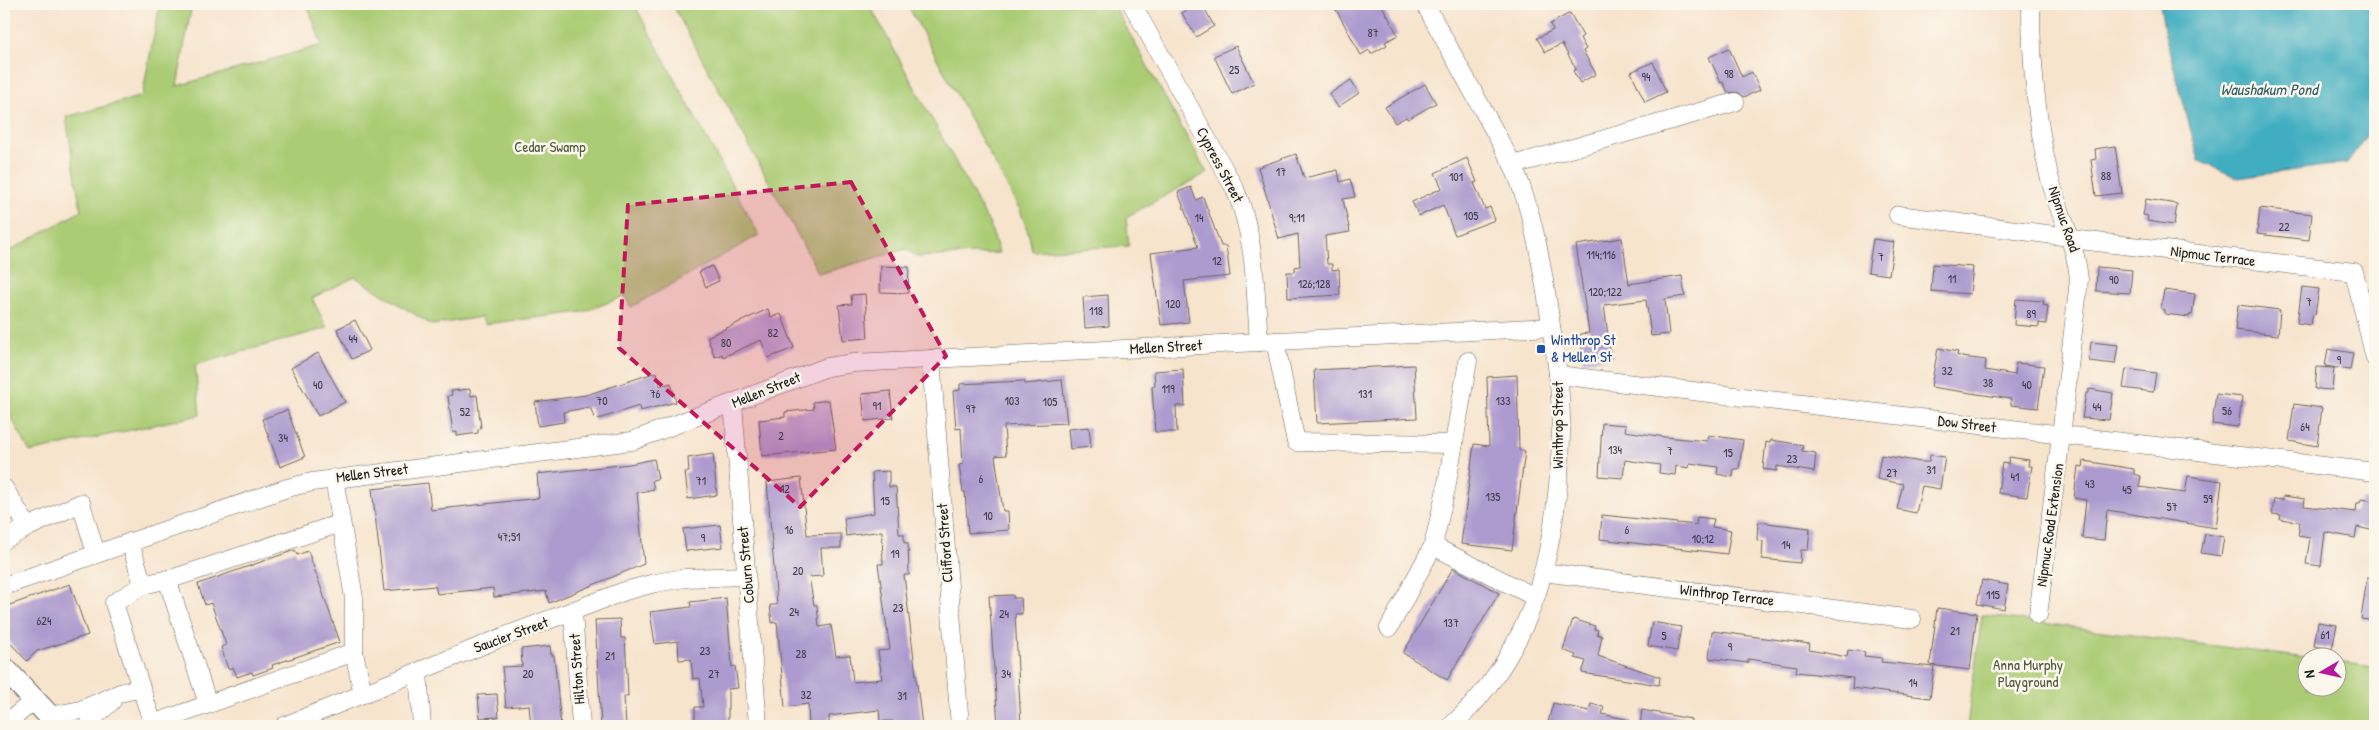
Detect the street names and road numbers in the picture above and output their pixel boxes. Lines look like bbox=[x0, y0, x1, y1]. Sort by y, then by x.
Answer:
street label: Cypress Street bbox=[1192, 123, 1250, 207]
street label: Nipmuc Road bbox=[2044, 183, 2085, 254]
street label: Nipmuc Terrace bbox=[2169, 240, 2257, 271]
street label: Mellen Street bbox=[1129, 334, 1204, 359]
street label: Mellen Street bbox=[728, 366, 804, 413]
street label: Winthrop Street bbox=[1547, 380, 1568, 469]
street label: Dow Street bbox=[1937, 410, 1998, 438]
street label: Mellen Street bbox=[335, 458, 410, 487]
street label: Nipmuc Road Extension bbox=[2030, 462, 2069, 588]
street label: Clifford Street bbox=[931, 502, 958, 583]
street label: Coburn Street bbox=[732, 525, 759, 604]
street label: Winthrop Terrace bbox=[1679, 578, 1775, 611]
street label: Saucier Street bbox=[471, 611, 552, 658]
street label: Hilton Street bbox=[564, 632, 589, 705]

